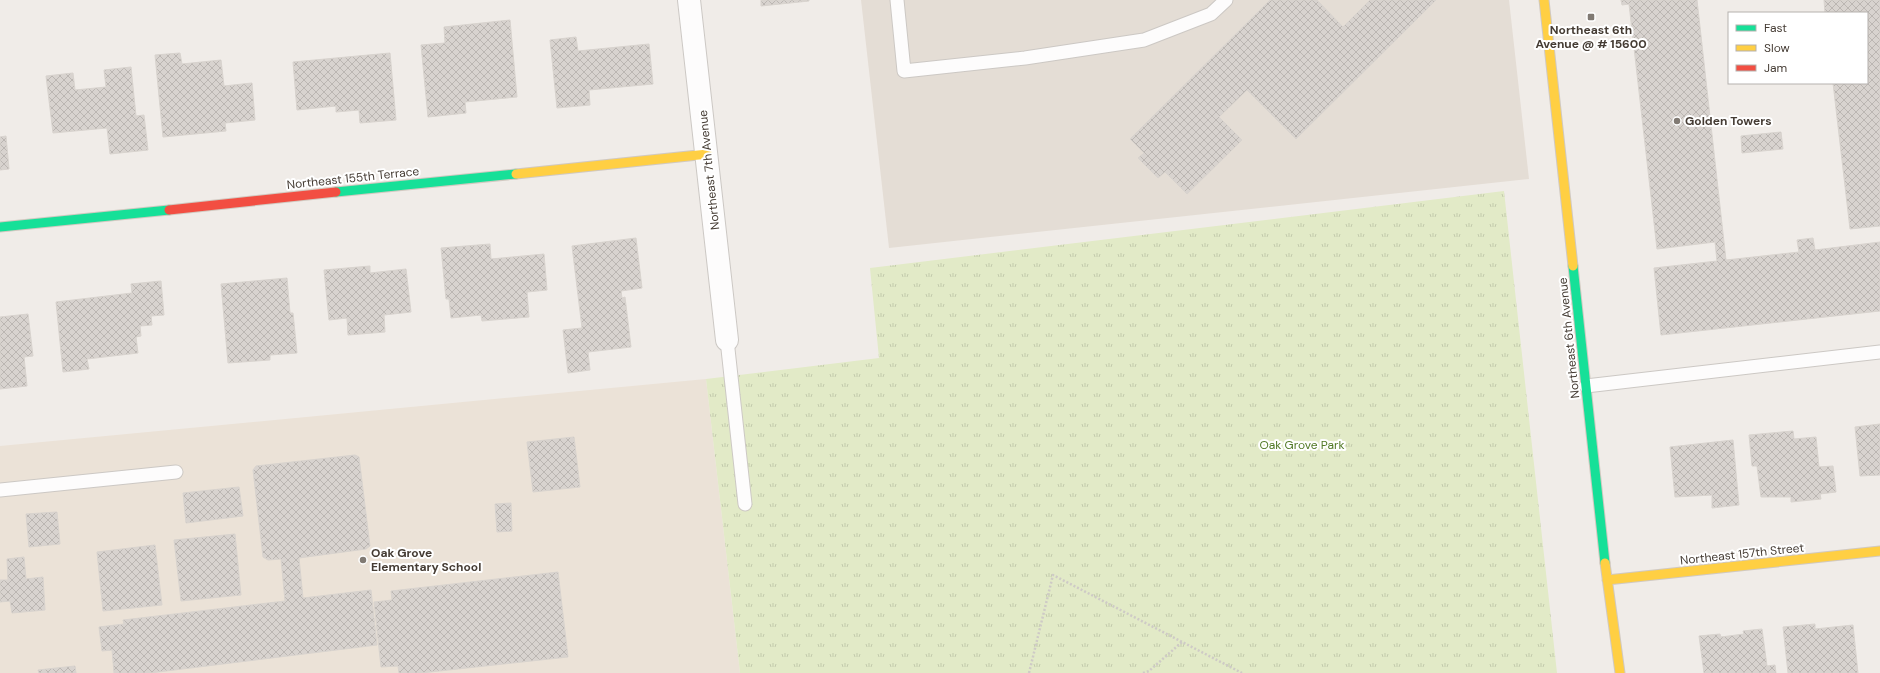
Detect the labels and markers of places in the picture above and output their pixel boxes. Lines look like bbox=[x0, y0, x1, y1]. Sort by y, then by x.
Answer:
marker: Northeast 6th Avenue @ # 15600 bbox=[1586, 12, 1596, 22]
place label: Northeast 6th Avenue @ # 15600 bbox=[1535, 22, 1647, 52]
place label: Golden Towers bbox=[1685, 113, 1772, 129]
marker: Golden Towers bbox=[1672, 116, 1682, 126]
place label: Oak Grove Elementary School bbox=[371, 545, 481, 575]
marker: Oak Grove Elementary School bbox=[358, 555, 368, 565]

